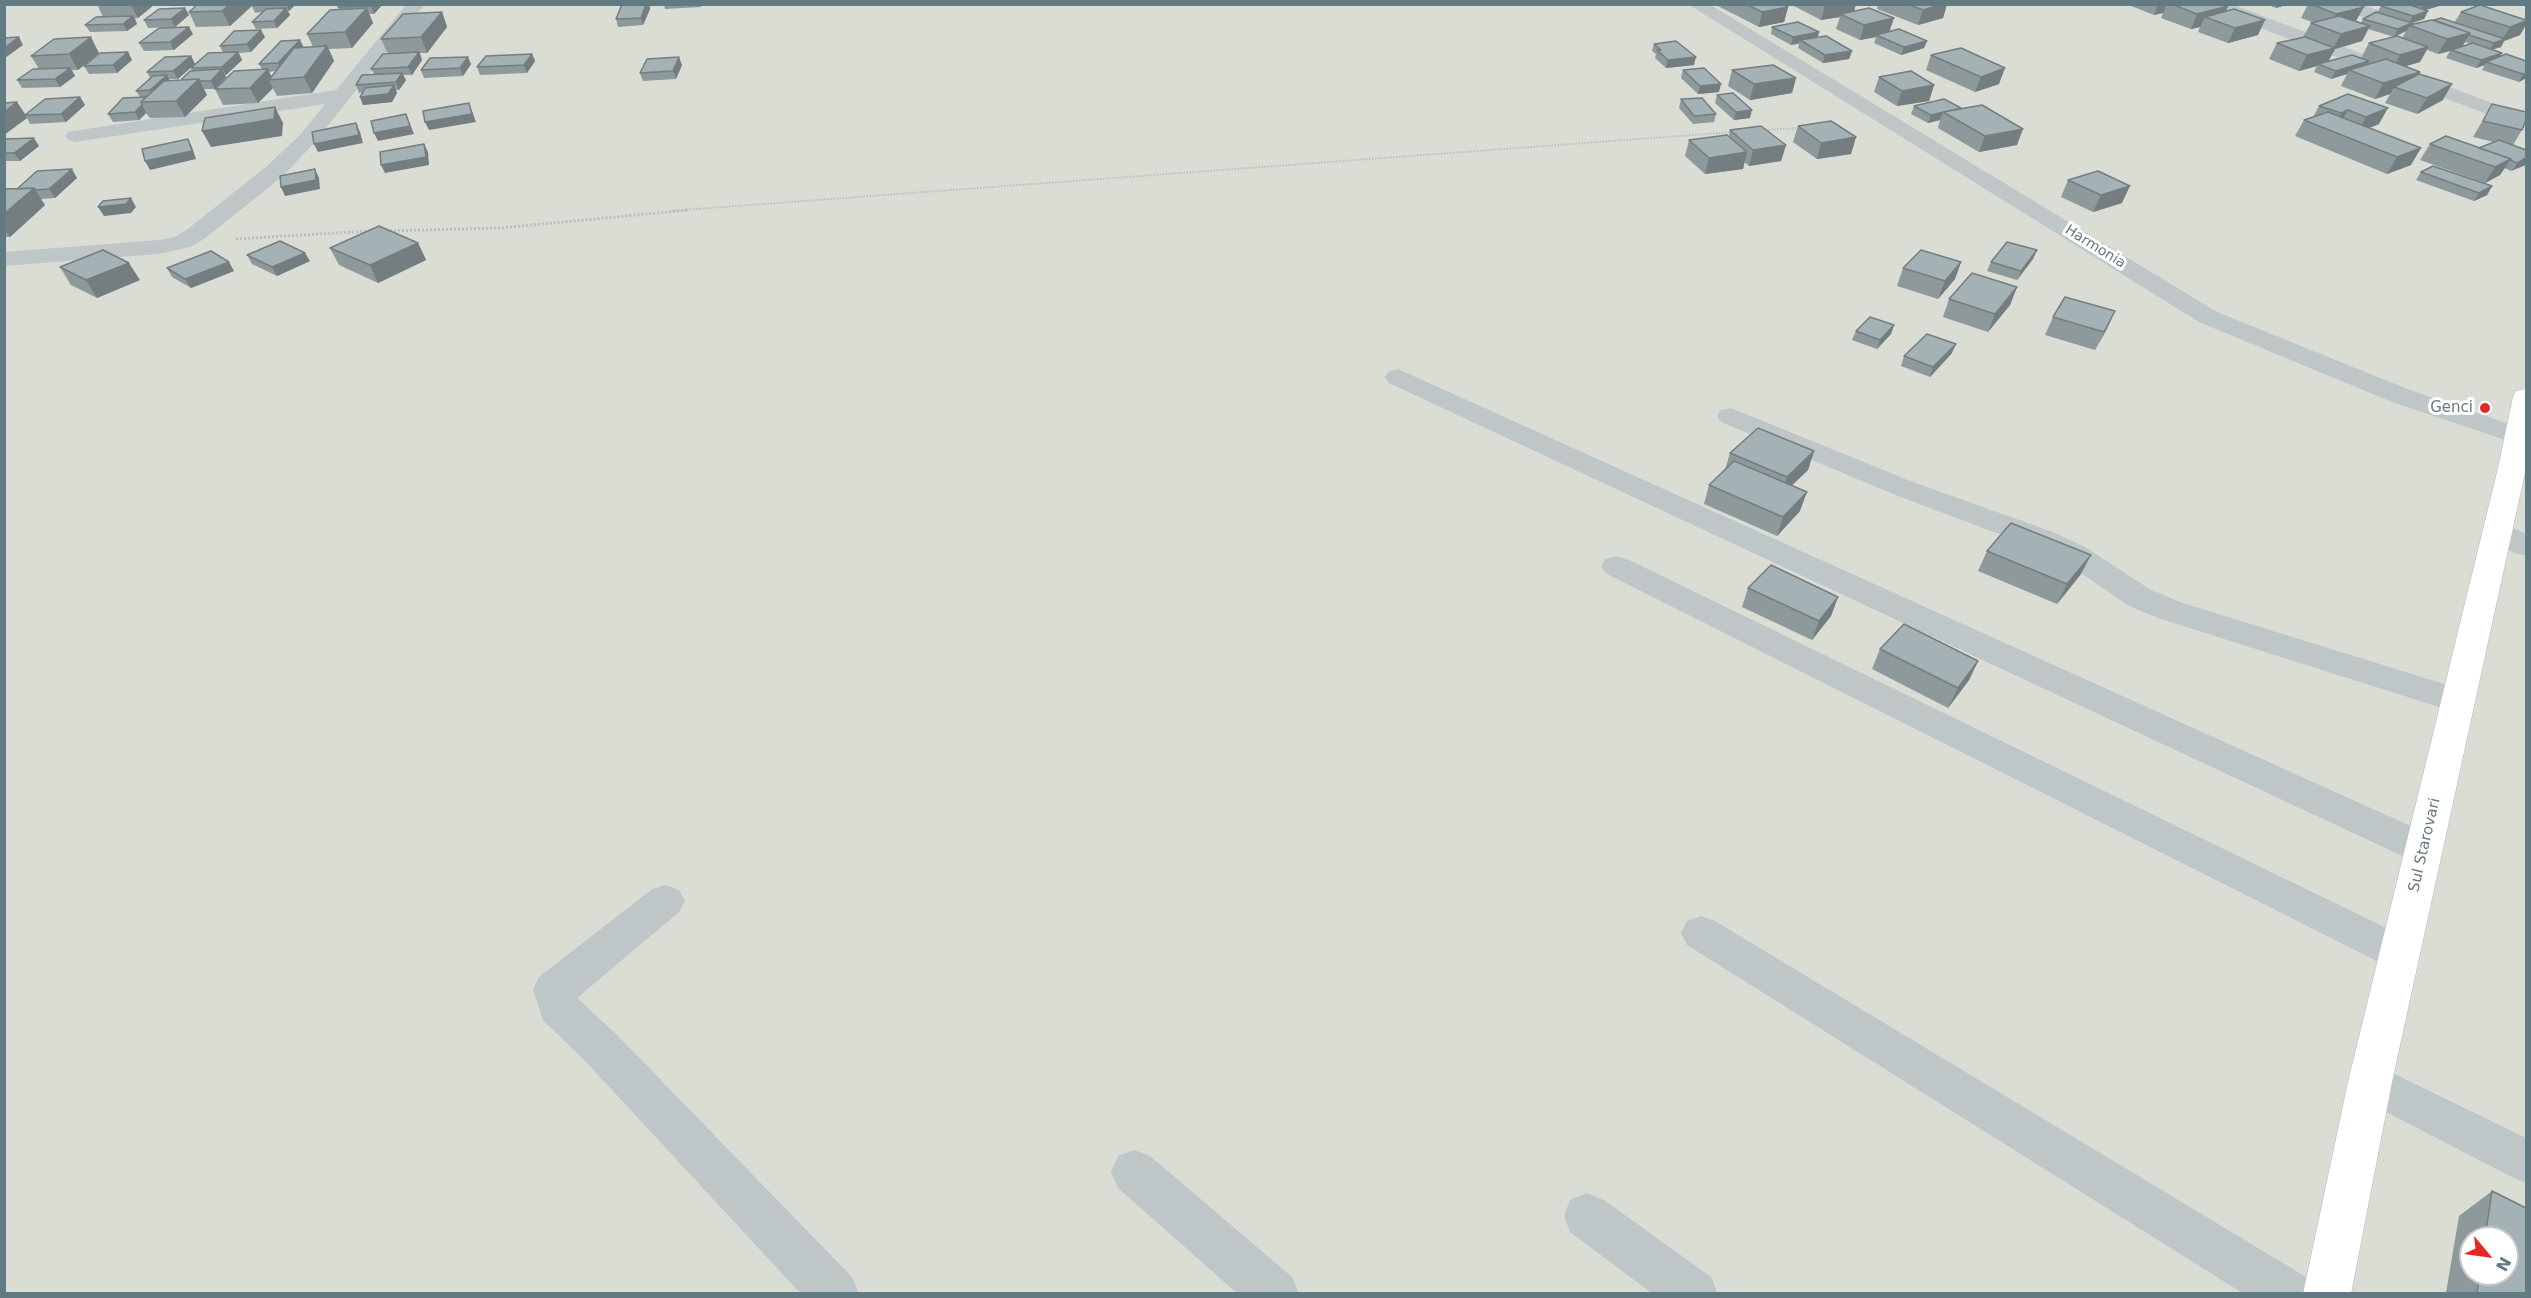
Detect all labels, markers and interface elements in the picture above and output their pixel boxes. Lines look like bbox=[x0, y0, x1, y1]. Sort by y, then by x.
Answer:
street label: Harmonia bbox=[2062, 222, 2128, 272]
place label: Genci bbox=[2430, 399, 2473, 417]
marker: Genci bbox=[2478, 401, 2492, 415]
street label: Sul Starovari bbox=[2405, 796, 2445, 894]
north arrow bbox=[2459, 1226, 2519, 1286]
text: N bbox=[2492, 1254, 2515, 1274]

